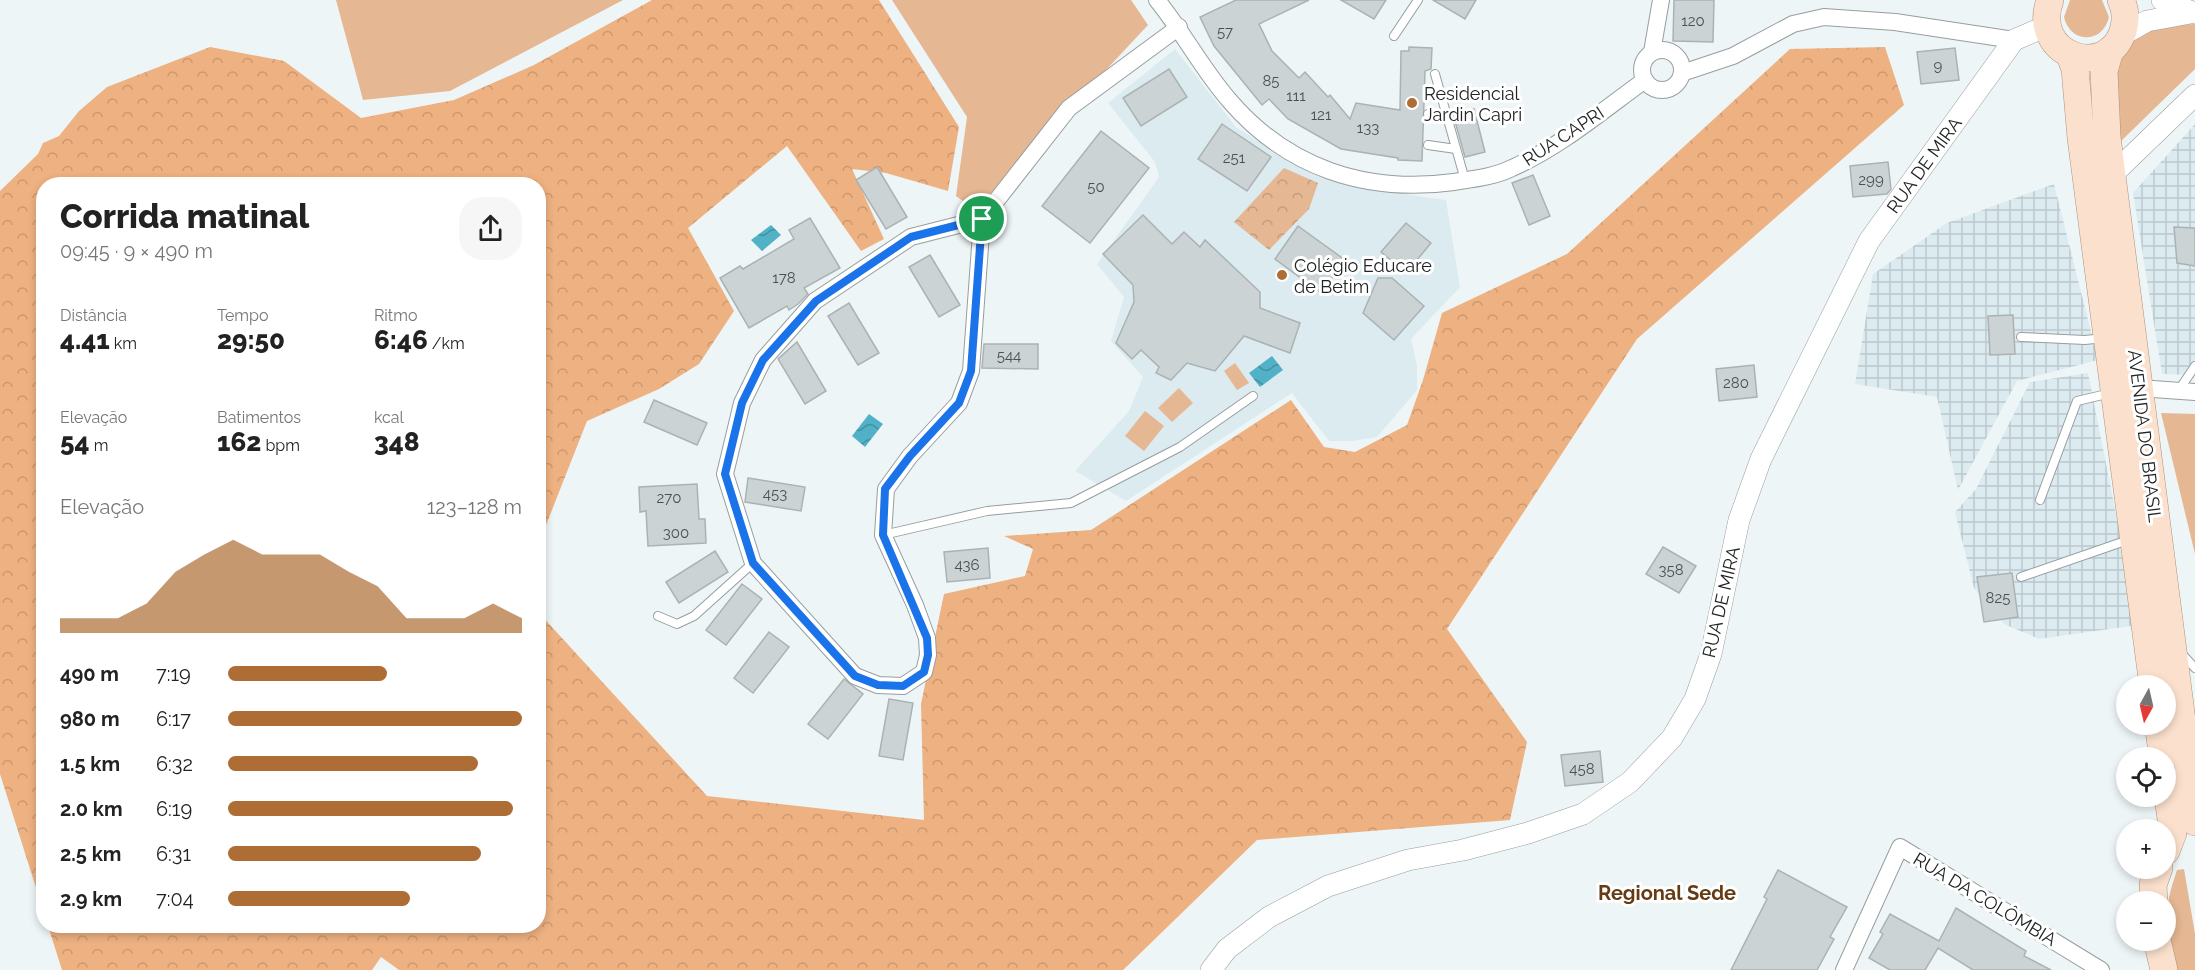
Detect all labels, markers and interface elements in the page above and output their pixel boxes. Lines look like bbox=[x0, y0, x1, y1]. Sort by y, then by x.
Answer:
house number: 120 bbox=[1681, 12, 1705, 30]
house number: 57 bbox=[1217, 23, 1233, 41]
house number: 9 bbox=[1934, 57, 1943, 75]
house number: 85 bbox=[1262, 72, 1280, 90]
place label: Residencial Jardin Capri bbox=[1424, 83, 1522, 125]
house number: 111 bbox=[1286, 87, 1306, 105]
marker: Residencial Jardin Capri bbox=[1405, 96, 1419, 110]
street label: RUA CAPRI bbox=[1518, 102, 1608, 170]
house number: 121 bbox=[1311, 106, 1332, 124]
street label: RUA DE MIRA bbox=[1882, 113, 1966, 217]
house number: 133 bbox=[1357, 119, 1379, 137]
house number: 251 bbox=[1223, 149, 1246, 167]
house number: 299 bbox=[1858, 171, 1884, 189]
house number: 50 bbox=[1087, 178, 1105, 196]
pin bbox=[956, 193, 1007, 244]
text: Corrida matinal bbox=[60, 197, 309, 236]
button: share bbox=[459, 197, 522, 260]
icon: arrive bbox=[965, 202, 998, 235]
text: 09:45 · 9 × 490 m bbox=[60, 239, 213, 263]
place label: Colégio Educare de Betim bbox=[1294, 255, 1432, 297]
marker: Colégio Educare de Betim bbox=[1275, 268, 1289, 282]
house number: 178 bbox=[772, 269, 796, 287]
text: Distância bbox=[60, 306, 127, 325]
text: Tempo bbox=[217, 306, 268, 325]
text: Ritmo bbox=[374, 306, 417, 325]
text: 4.41 bbox=[60, 325, 110, 355]
text: 29:50 bbox=[217, 325, 285, 355]
text: 6:46 bbox=[374, 325, 428, 355]
text: km bbox=[110, 334, 137, 353]
text: /km bbox=[428, 334, 465, 353]
house number: 544 bbox=[997, 347, 1021, 365]
street label: AVENIDA DO BRASIL bbox=[2124, 348, 2166, 524]
house number: 280 bbox=[1723, 374, 1749, 392]
text: Elevação bbox=[60, 408, 127, 427]
text: Batimentos bbox=[217, 408, 301, 427]
text: kcal bbox=[374, 408, 404, 427]
text: 54 bbox=[60, 427, 90, 457]
text: 162 bbox=[217, 427, 261, 457]
text: 348 bbox=[374, 427, 420, 457]
text: m bbox=[90, 436, 108, 455]
text: bpm bbox=[261, 436, 300, 455]
house number: 453 bbox=[763, 485, 787, 503]
house number: 270 bbox=[657, 489, 681, 507]
text: Elevação bbox=[60, 495, 144, 519]
text: 123–128 m bbox=[427, 495, 522, 519]
house number: 300 bbox=[663, 524, 689, 542]
street label: RUA DE MIRA bbox=[1698, 544, 1744, 660]
house number: 436 bbox=[954, 556, 980, 574]
house number: 358 bbox=[1658, 561, 1684, 579]
house number: 825 bbox=[1986, 589, 2010, 607]
text: 490 m bbox=[60, 662, 119, 686]
text: 7:19 bbox=[156, 662, 191, 686]
north arrow bbox=[2116, 675, 2176, 735]
map controls bbox=[2116, 675, 2176, 951]
text: 980 m bbox=[60, 707, 120, 731]
text: 6:17 bbox=[156, 707, 191, 731]
button: locate bbox=[2116, 747, 2176, 807]
text: 1.5 km bbox=[60, 752, 120, 776]
text: 6:32 bbox=[156, 752, 193, 776]
house number: 458 bbox=[1569, 760, 1595, 778]
text: 2.0 km bbox=[60, 797, 123, 821]
text: 6:19 bbox=[156, 797, 192, 821]
button: + bbox=[2116, 819, 2176, 879]
text: 2.5 km bbox=[60, 842, 121, 866]
text: 6:31 bbox=[156, 842, 191, 866]
street label: RUA DA COLÔMBIA bbox=[1910, 847, 2061, 950]
district label: Regional Sede bbox=[1598, 881, 1736, 905]
text: 2.9 km bbox=[60, 887, 122, 911]
text: 7:04 bbox=[156, 887, 194, 911]
button: − bbox=[2116, 891, 2176, 951]

